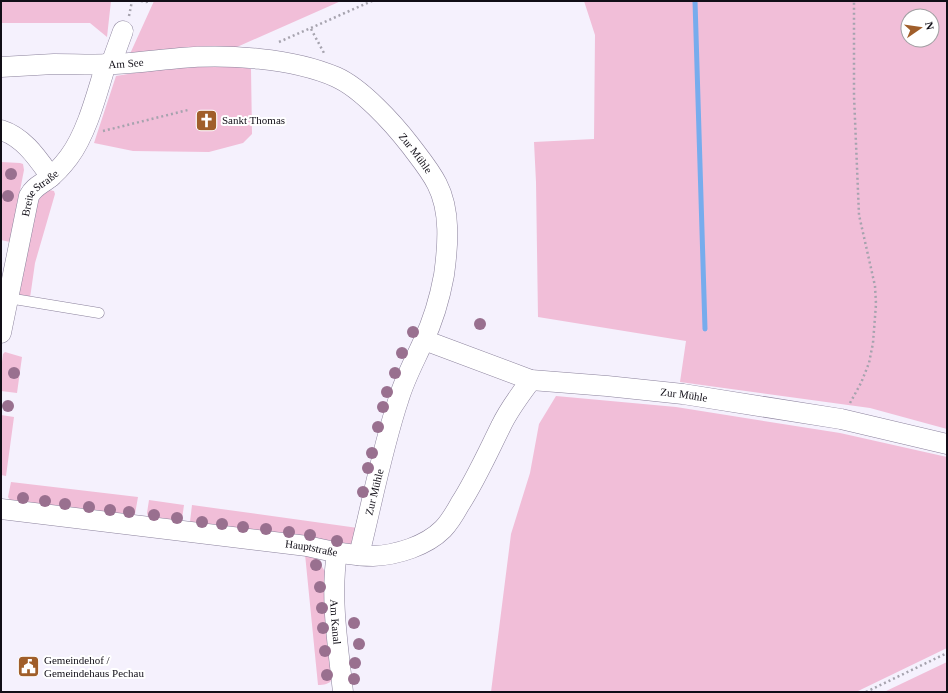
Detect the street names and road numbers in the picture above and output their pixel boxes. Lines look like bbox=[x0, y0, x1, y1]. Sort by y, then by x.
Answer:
street label: Am See bbox=[108, 56, 144, 70]
street label: Zur Mühle bbox=[397, 130, 435, 175]
street label: Breite Straße bbox=[19, 167, 61, 218]
street label: Zur Mühle bbox=[660, 386, 709, 404]
street label: Zur Mühle bbox=[362, 467, 386, 516]
street label: Hauptstraße bbox=[285, 537, 339, 558]
street label: Am Kanal bbox=[328, 599, 344, 645]

